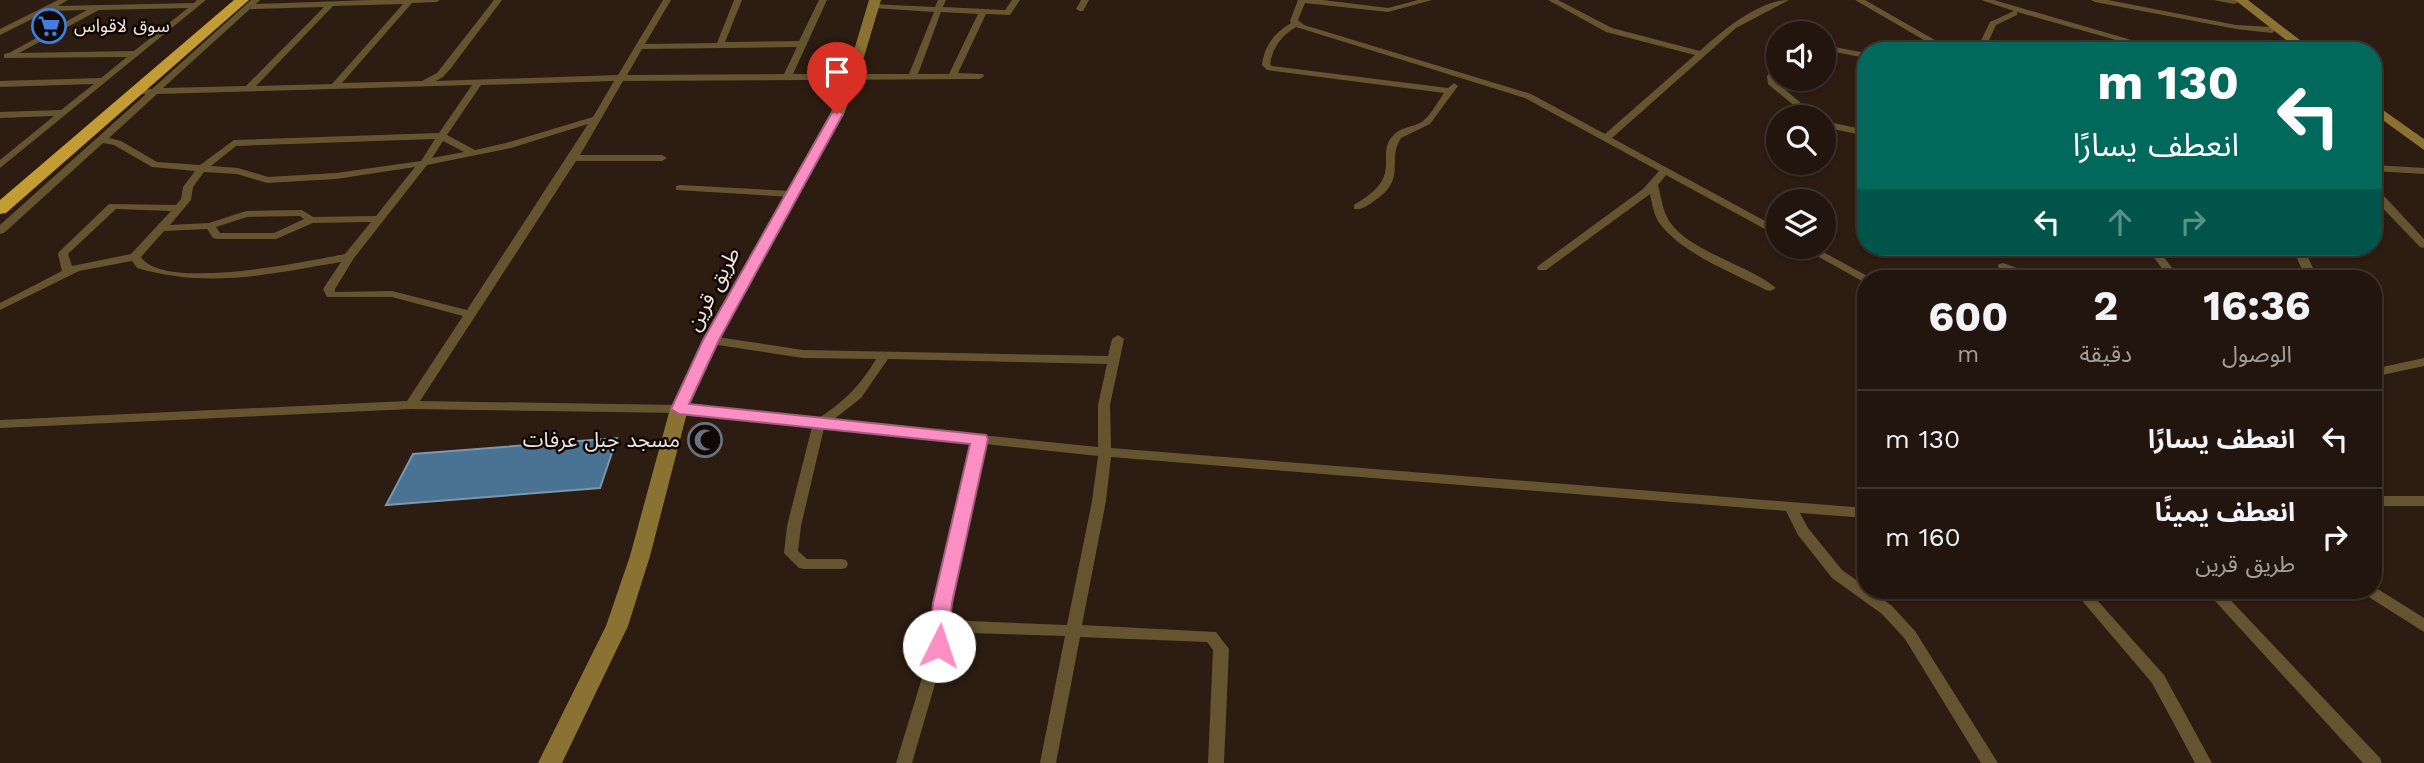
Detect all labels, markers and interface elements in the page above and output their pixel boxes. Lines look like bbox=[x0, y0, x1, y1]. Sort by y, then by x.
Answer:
supermarket icon: سوق لاقواس bbox=[30, 7, 68, 45]
place label: سوق لاقواس bbox=[74, 15, 170, 37]
map controls bbox=[1766, 21, 1836, 259]
button: sound bbox=[1766, 21, 1836, 91]
pin bbox=[807, 42, 867, 114]
icon: arrive bbox=[818, 53, 856, 91]
text: 130 m bbox=[2097, 53, 2239, 111]
icon: left bbox=[2263, 70, 2354, 161]
button: search bbox=[1766, 105, 1836, 175]
text: انعطف يسارًا bbox=[2073, 126, 2239, 164]
button: layers bbox=[1766, 189, 1836, 259]
icon: left bbox=[2028, 203, 2066, 241]
icon: ahead bbox=[2101, 203, 2139, 241]
icon: right bbox=[2174, 203, 2212, 241]
street label: طريق قرين bbox=[680, 243, 746, 335]
text: 2 bbox=[2093, 281, 2118, 330]
text: 16:36 bbox=[2203, 281, 2311, 330]
text: 600 bbox=[1928, 292, 2008, 341]
text: m bbox=[1957, 341, 1979, 368]
text: دقيقة bbox=[2080, 341, 2132, 368]
text: الوصول bbox=[2222, 341, 2292, 368]
icon: left bbox=[2316, 420, 2354, 458]
mosque icon: مسجد جبل عرفات bbox=[686, 421, 724, 459]
text: 130 m bbox=[1885, 424, 1960, 454]
text: انعطف يسارًا bbox=[2148, 424, 2295, 454]
place label: مسجد جبل عرفات bbox=[523, 427, 680, 452]
text: انعطف يمينًا bbox=[2155, 497, 2295, 527]
icon: right bbox=[2316, 518, 2354, 556]
text: 160 m bbox=[1885, 522, 1961, 552]
text: طريق قرين bbox=[2195, 551, 2295, 578]
position arrow bbox=[902, 609, 976, 683]

